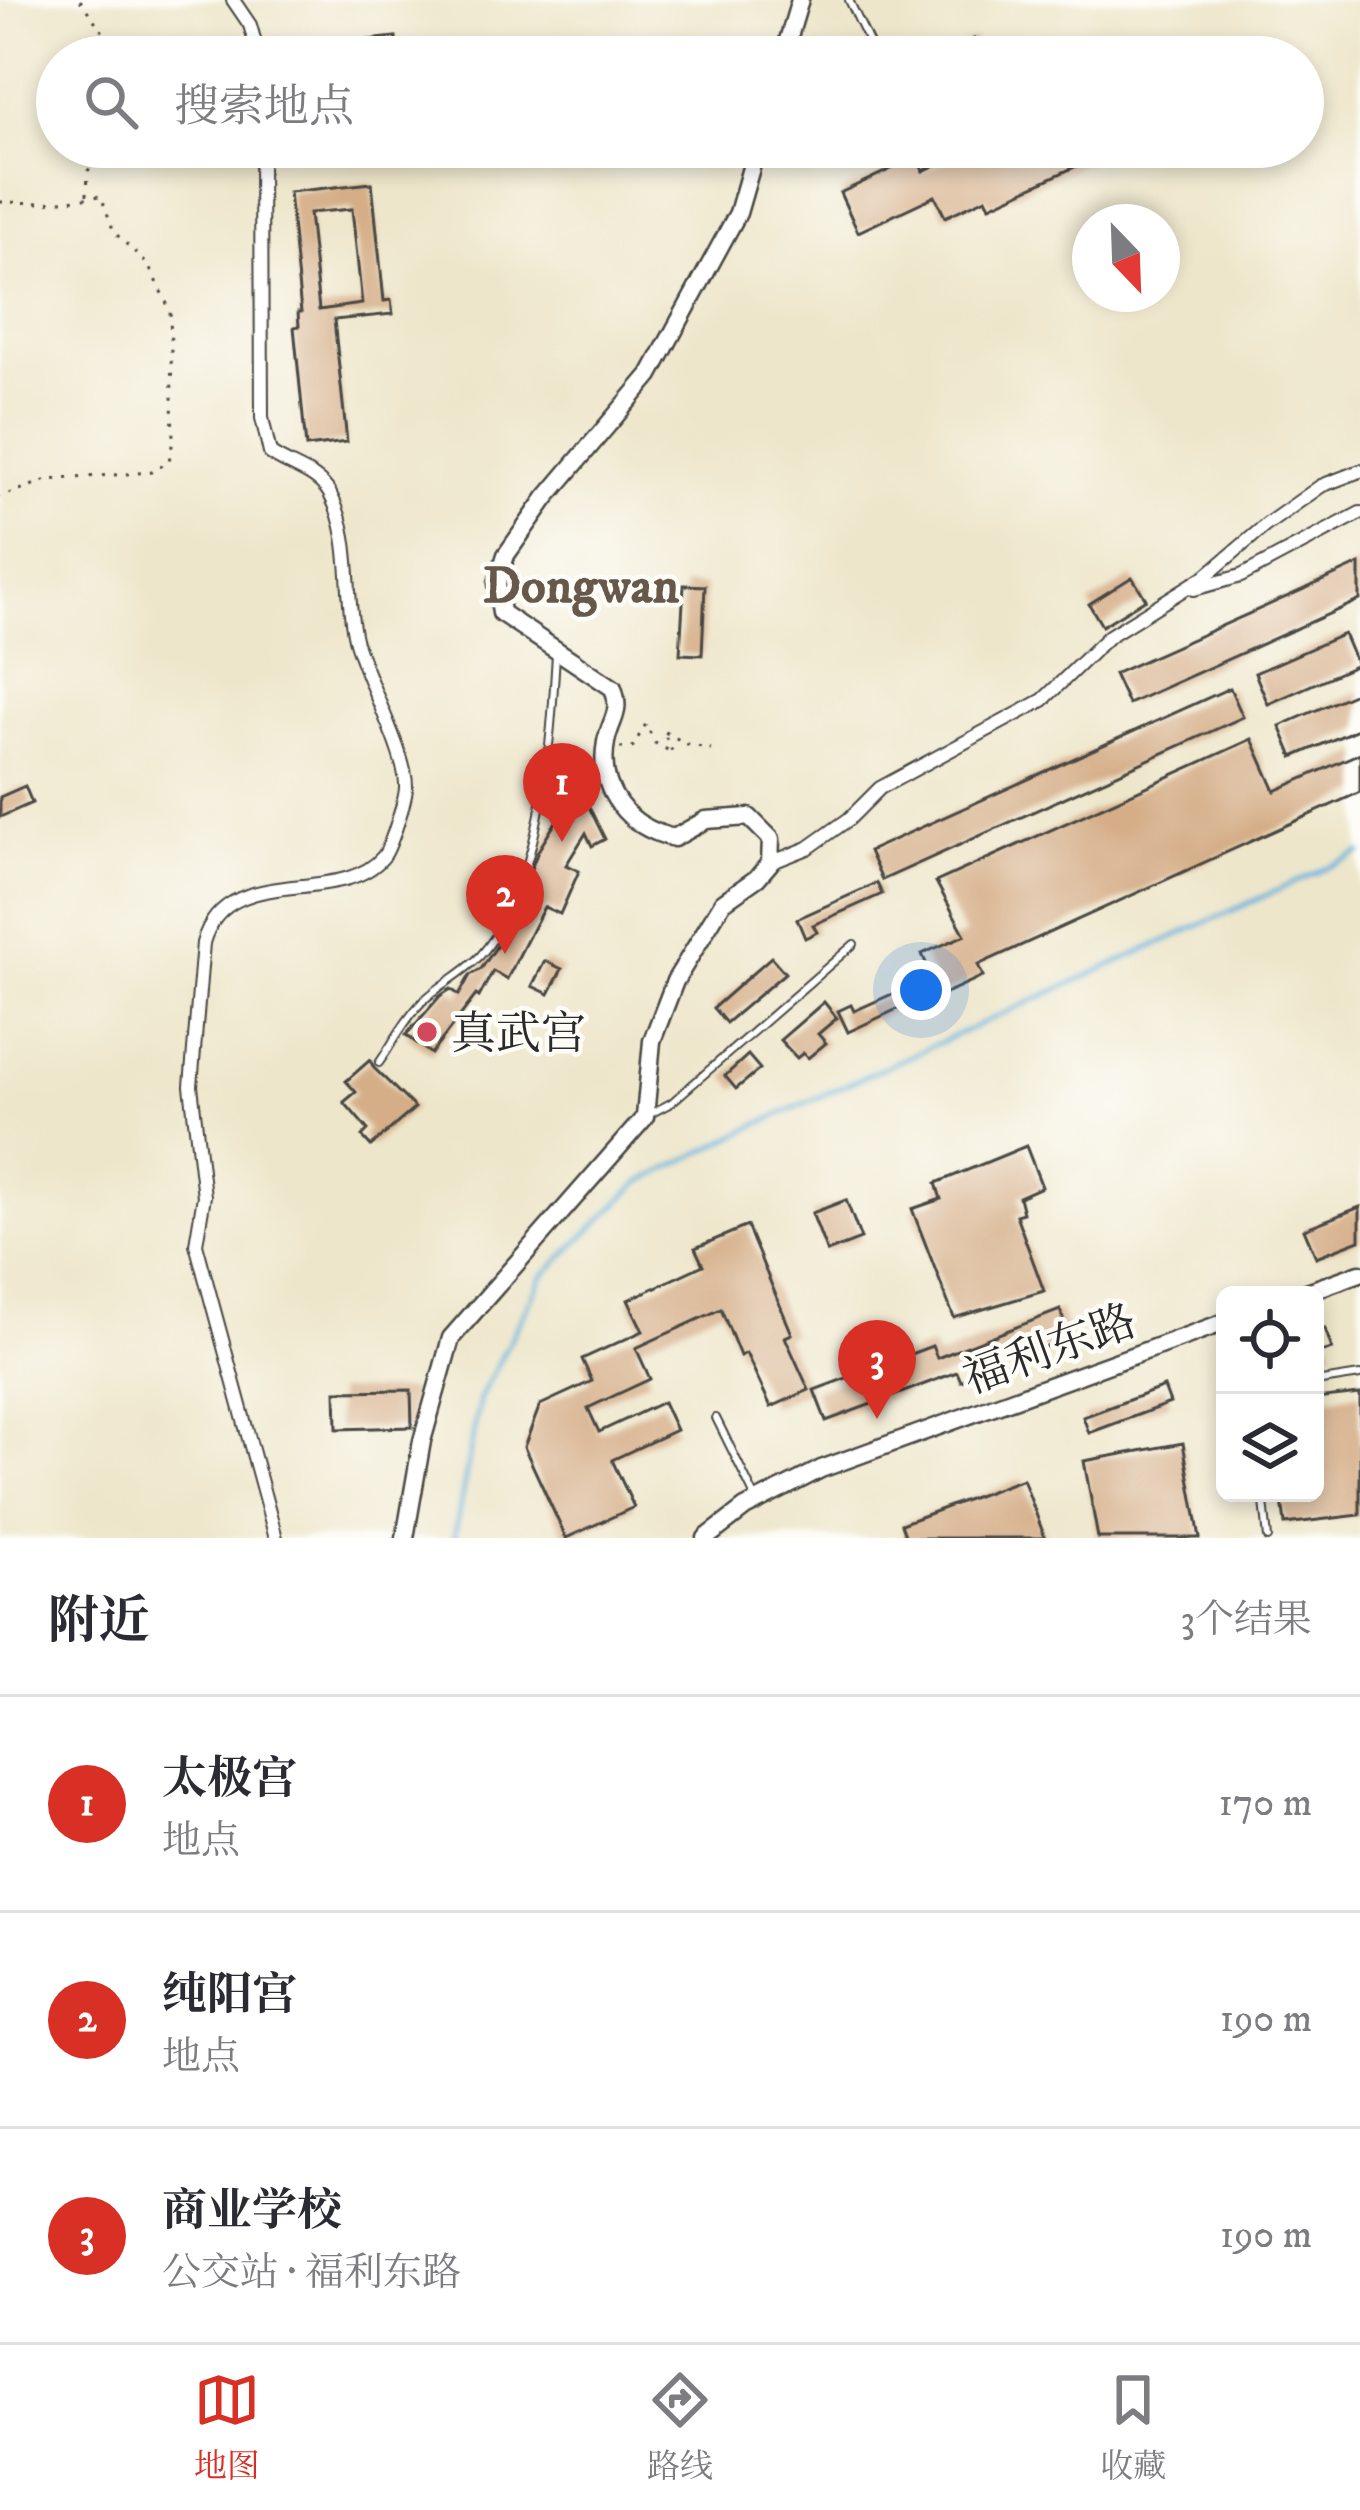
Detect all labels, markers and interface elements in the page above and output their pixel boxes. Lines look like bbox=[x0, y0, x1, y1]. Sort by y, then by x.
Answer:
search box bbox=[36, 36, 1324, 168]
icon: search bbox=[78, 69, 144, 135]
text: 搜索地点 bbox=[174, 80, 354, 136]
north arrow bbox=[1072, 204, 1180, 312]
district label: Dongwan bbox=[483, 555, 679, 619]
pin: 1 bbox=[523, 743, 601, 842]
pin: 2 bbox=[466, 855, 544, 954]
your location bbox=[891, 960, 951, 1020]
place label: 真武宫 bbox=[451, 1007, 586, 1063]
marker: 真武宫 bbox=[414, 1019, 440, 1045]
map controls bbox=[1216, 1286, 1324, 1502]
button: locate bbox=[1216, 1286, 1324, 1394]
street label: 福利东路 bbox=[956, 1294, 1144, 1408]
pin: 3 bbox=[838, 1320, 916, 1419]
button: layers bbox=[1216, 1394, 1324, 1502]
text: 附近 bbox=[48, 1590, 150, 1654]
text: 3个结果 bbox=[1180, 1596, 1312, 1645]
text: 太极宫 bbox=[162, 1752, 297, 1808]
text: 1 bbox=[80, 1779, 94, 1828]
text: 170 m bbox=[1218, 1779, 1312, 1828]
text: 地点 bbox=[162, 1817, 240, 1866]
text: 纯阳宫 bbox=[162, 1968, 297, 2024]
text: 2 bbox=[77, 1995, 97, 2044]
text: 190 m bbox=[1220, 1995, 1312, 2044]
text: 地点 bbox=[162, 2033, 240, 2082]
text: 商业学校 bbox=[162, 2184, 342, 2240]
text: 3 bbox=[80, 2211, 94, 2260]
text: 190 m bbox=[1220, 2211, 1312, 2260]
text: 公交站 · 福利东路 bbox=[162, 2249, 461, 2298]
tab: 地图 bbox=[194, 2367, 260, 2488]
tab: 路线 bbox=[647, 2367, 713, 2488]
tab: 收藏 bbox=[1100, 2367, 1166, 2488]

